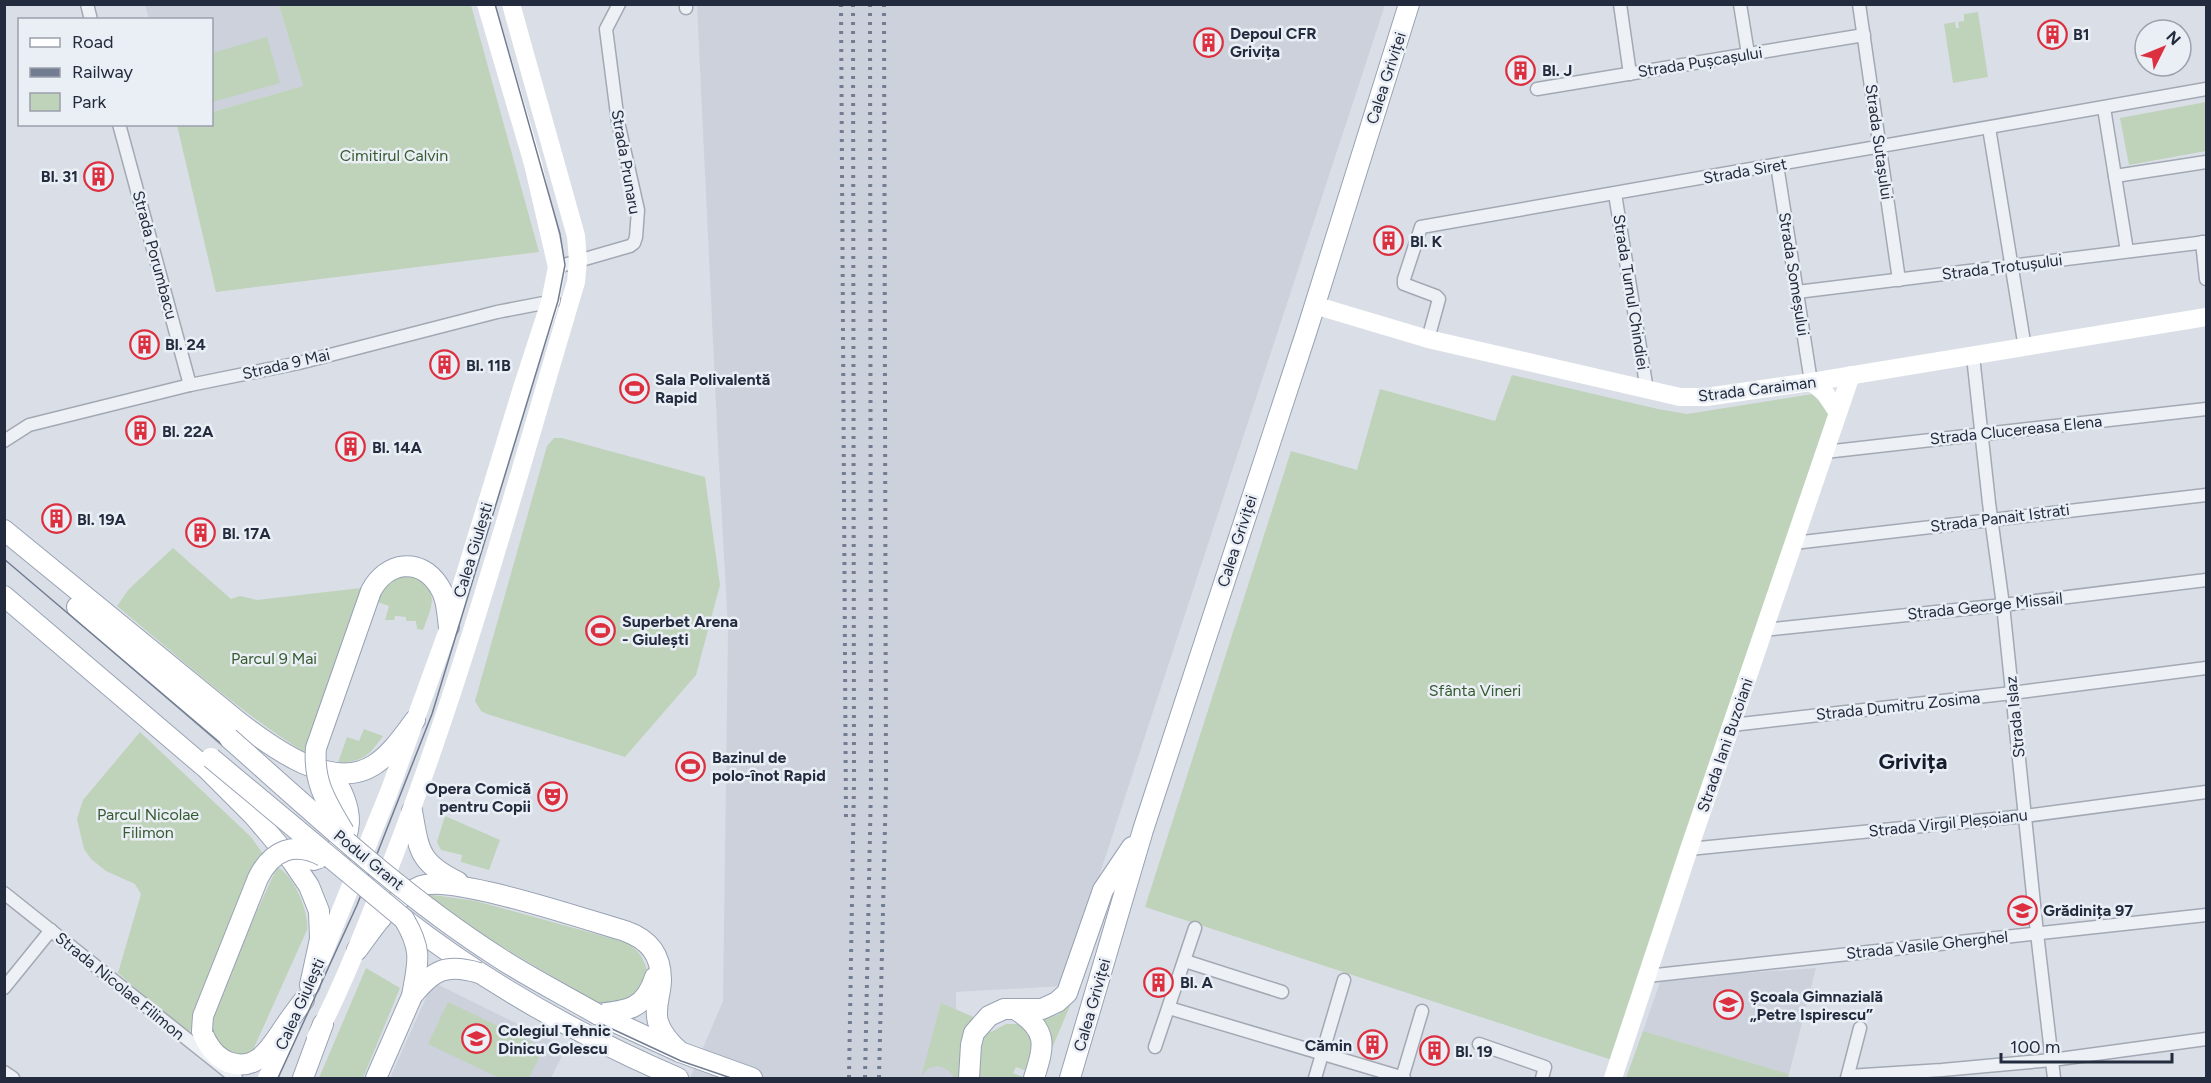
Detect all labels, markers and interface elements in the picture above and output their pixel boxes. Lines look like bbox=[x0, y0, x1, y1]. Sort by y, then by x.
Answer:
legend bbox=[18, 18, 213, 126]
building icon: B1 bbox=[2036, 18, 2068, 50]
north arrow bbox=[2133, 18, 2193, 78]
place label: Depoul CFR Grivița bbox=[1230, 24, 1317, 61]
place label: B1 bbox=[2073, 25, 2090, 44]
building icon: Depoul CFR Grivița bbox=[1193, 26, 1225, 58]
text: N bbox=[2162, 27, 2185, 49]
street label: Calea Griviței bbox=[1362, 29, 1410, 127]
text: Road bbox=[72, 31, 113, 53]
street label: Strada Pușcașului bbox=[1636, 43, 1764, 81]
building icon: Bl. J bbox=[1505, 54, 1537, 86]
text: Railway bbox=[72, 61, 134, 83]
place label: Bl. J bbox=[1542, 61, 1572, 80]
street label: Strada Sutașului bbox=[1861, 83, 1897, 201]
text: Park bbox=[72, 91, 107, 113]
street label: Strada Prunaru bbox=[607, 108, 645, 216]
park label: Cimitirul Calvin bbox=[340, 146, 448, 165]
street label: Strada Siret bbox=[1702, 154, 1788, 188]
building icon: Bl. 31 bbox=[83, 160, 115, 192]
place label: Bl. 31 bbox=[41, 167, 78, 186]
street label: Strada Porumbacu bbox=[129, 189, 181, 321]
street label: Strada Someșului bbox=[1775, 211, 1813, 337]
street label: Strada Turnul Chindiei bbox=[1609, 213, 1653, 371]
building icon: Bl. K bbox=[1373, 225, 1405, 257]
place label: Bl. K bbox=[1410, 232, 1443, 251]
street label: Strada Trotușului bbox=[1941, 250, 2063, 284]
building icon: Bl. 24 bbox=[128, 328, 160, 360]
place label: Bl. 24 bbox=[165, 335, 206, 354]
street label: Strada 9 Mai bbox=[240, 345, 332, 383]
building icon: Bl. 11B bbox=[429, 349, 461, 381]
place label: Bl. 11B bbox=[466, 356, 511, 375]
place label: Sala Polivalentă Rapid bbox=[655, 370, 770, 407]
sports icon: Sala Polivalentă Rapid bbox=[618, 372, 650, 404]
street label: Strada Caraiman bbox=[1697, 372, 1817, 406]
street label: Strada Clucereasa Elena bbox=[1929, 412, 2103, 448]
building icon: Bl. 22A bbox=[125, 415, 157, 447]
place label: Bl. 22A bbox=[162, 422, 214, 441]
building icon: Bl. 14A bbox=[335, 431, 367, 463]
place label: Bl. 14A bbox=[372, 438, 422, 457]
street label: Calea Griviței bbox=[1213, 492, 1261, 590]
street label: Calea Giulești bbox=[450, 500, 496, 600]
street label: Strada Panait Istrati bbox=[1929, 500, 2071, 536]
building icon: Bl. 19A bbox=[40, 503, 72, 535]
place label: Bl. 19A bbox=[77, 510, 127, 529]
building icon: Bl. 17A bbox=[185, 517, 217, 549]
place label: Bl. 17A bbox=[222, 524, 271, 543]
street label: Strada George Missail bbox=[1906, 588, 2064, 624]
place label: Superbet Arena - Giulești bbox=[622, 612, 738, 649]
sports icon: Superbet Arena - Giulești bbox=[585, 614, 617, 646]
park label: Parcul 9 Mai bbox=[231, 649, 317, 668]
street label: Strada Islaz bbox=[2001, 675, 2029, 759]
street label: Strada Iani Buzoiani bbox=[1693, 676, 1757, 814]
park label: Sfânta Vineri bbox=[1429, 681, 1521, 700]
street label: Strada Dumitru Zosima bbox=[1815, 688, 1981, 724]
place label: Bazinul de polo-înot Rapid bbox=[712, 748, 826, 785]
district label: Grivița bbox=[1879, 748, 1947, 775]
sports icon: Bazinul de polo-înot Rapid bbox=[675, 750, 707, 782]
place label: Opera Comică pentru Copii bbox=[425, 779, 531, 816]
theatre icon: Opera Comică pentru Copii bbox=[536, 781, 568, 813]
park label: Parcul Nicolae Filimon bbox=[97, 805, 199, 842]
street label: Strada Virgil Pleșoianu bbox=[1868, 805, 2028, 841]
street label: Podul Grant bbox=[330, 826, 408, 894]
school or university icon: Grădinița 97 bbox=[2006, 894, 2038, 926]
place label: Grădinița 97 bbox=[2043, 901, 2133, 920]
street label: Strada Vasile Gherghel bbox=[1845, 927, 2009, 963]
street label: Strada Nicolae Filimon bbox=[52, 928, 189, 1044]
street label: Calea Giulești bbox=[271, 955, 329, 1053]
street label: Calea Griviței bbox=[1070, 956, 1114, 1054]
building icon: Bl. A bbox=[1143, 966, 1175, 998]
place label: Bl. A bbox=[1180, 973, 1214, 992]
place label: Școala Gimnazială „Petre Ispirescu” bbox=[1750, 987, 1883, 1024]
school or university icon: Școala Gimnazială „Petre Ispirescu” bbox=[1713, 989, 1745, 1021]
place label: Colegiul Tehnic Dinicu Golescu bbox=[498, 1021, 611, 1058]
school or university icon: Colegiul Tehnic Dinicu Golescu bbox=[461, 1023, 493, 1055]
scale bar bbox=[2001, 1026, 2172, 1064]
building icon: Cămin bbox=[1357, 1029, 1389, 1061]
building icon: Bl. 19 bbox=[1418, 1035, 1450, 1067]
place label: Cămin bbox=[1305, 1036, 1352, 1055]
text: 100 m bbox=[2010, 1036, 2060, 1058]
place label: Bl. 19 bbox=[1455, 1042, 1493, 1061]

